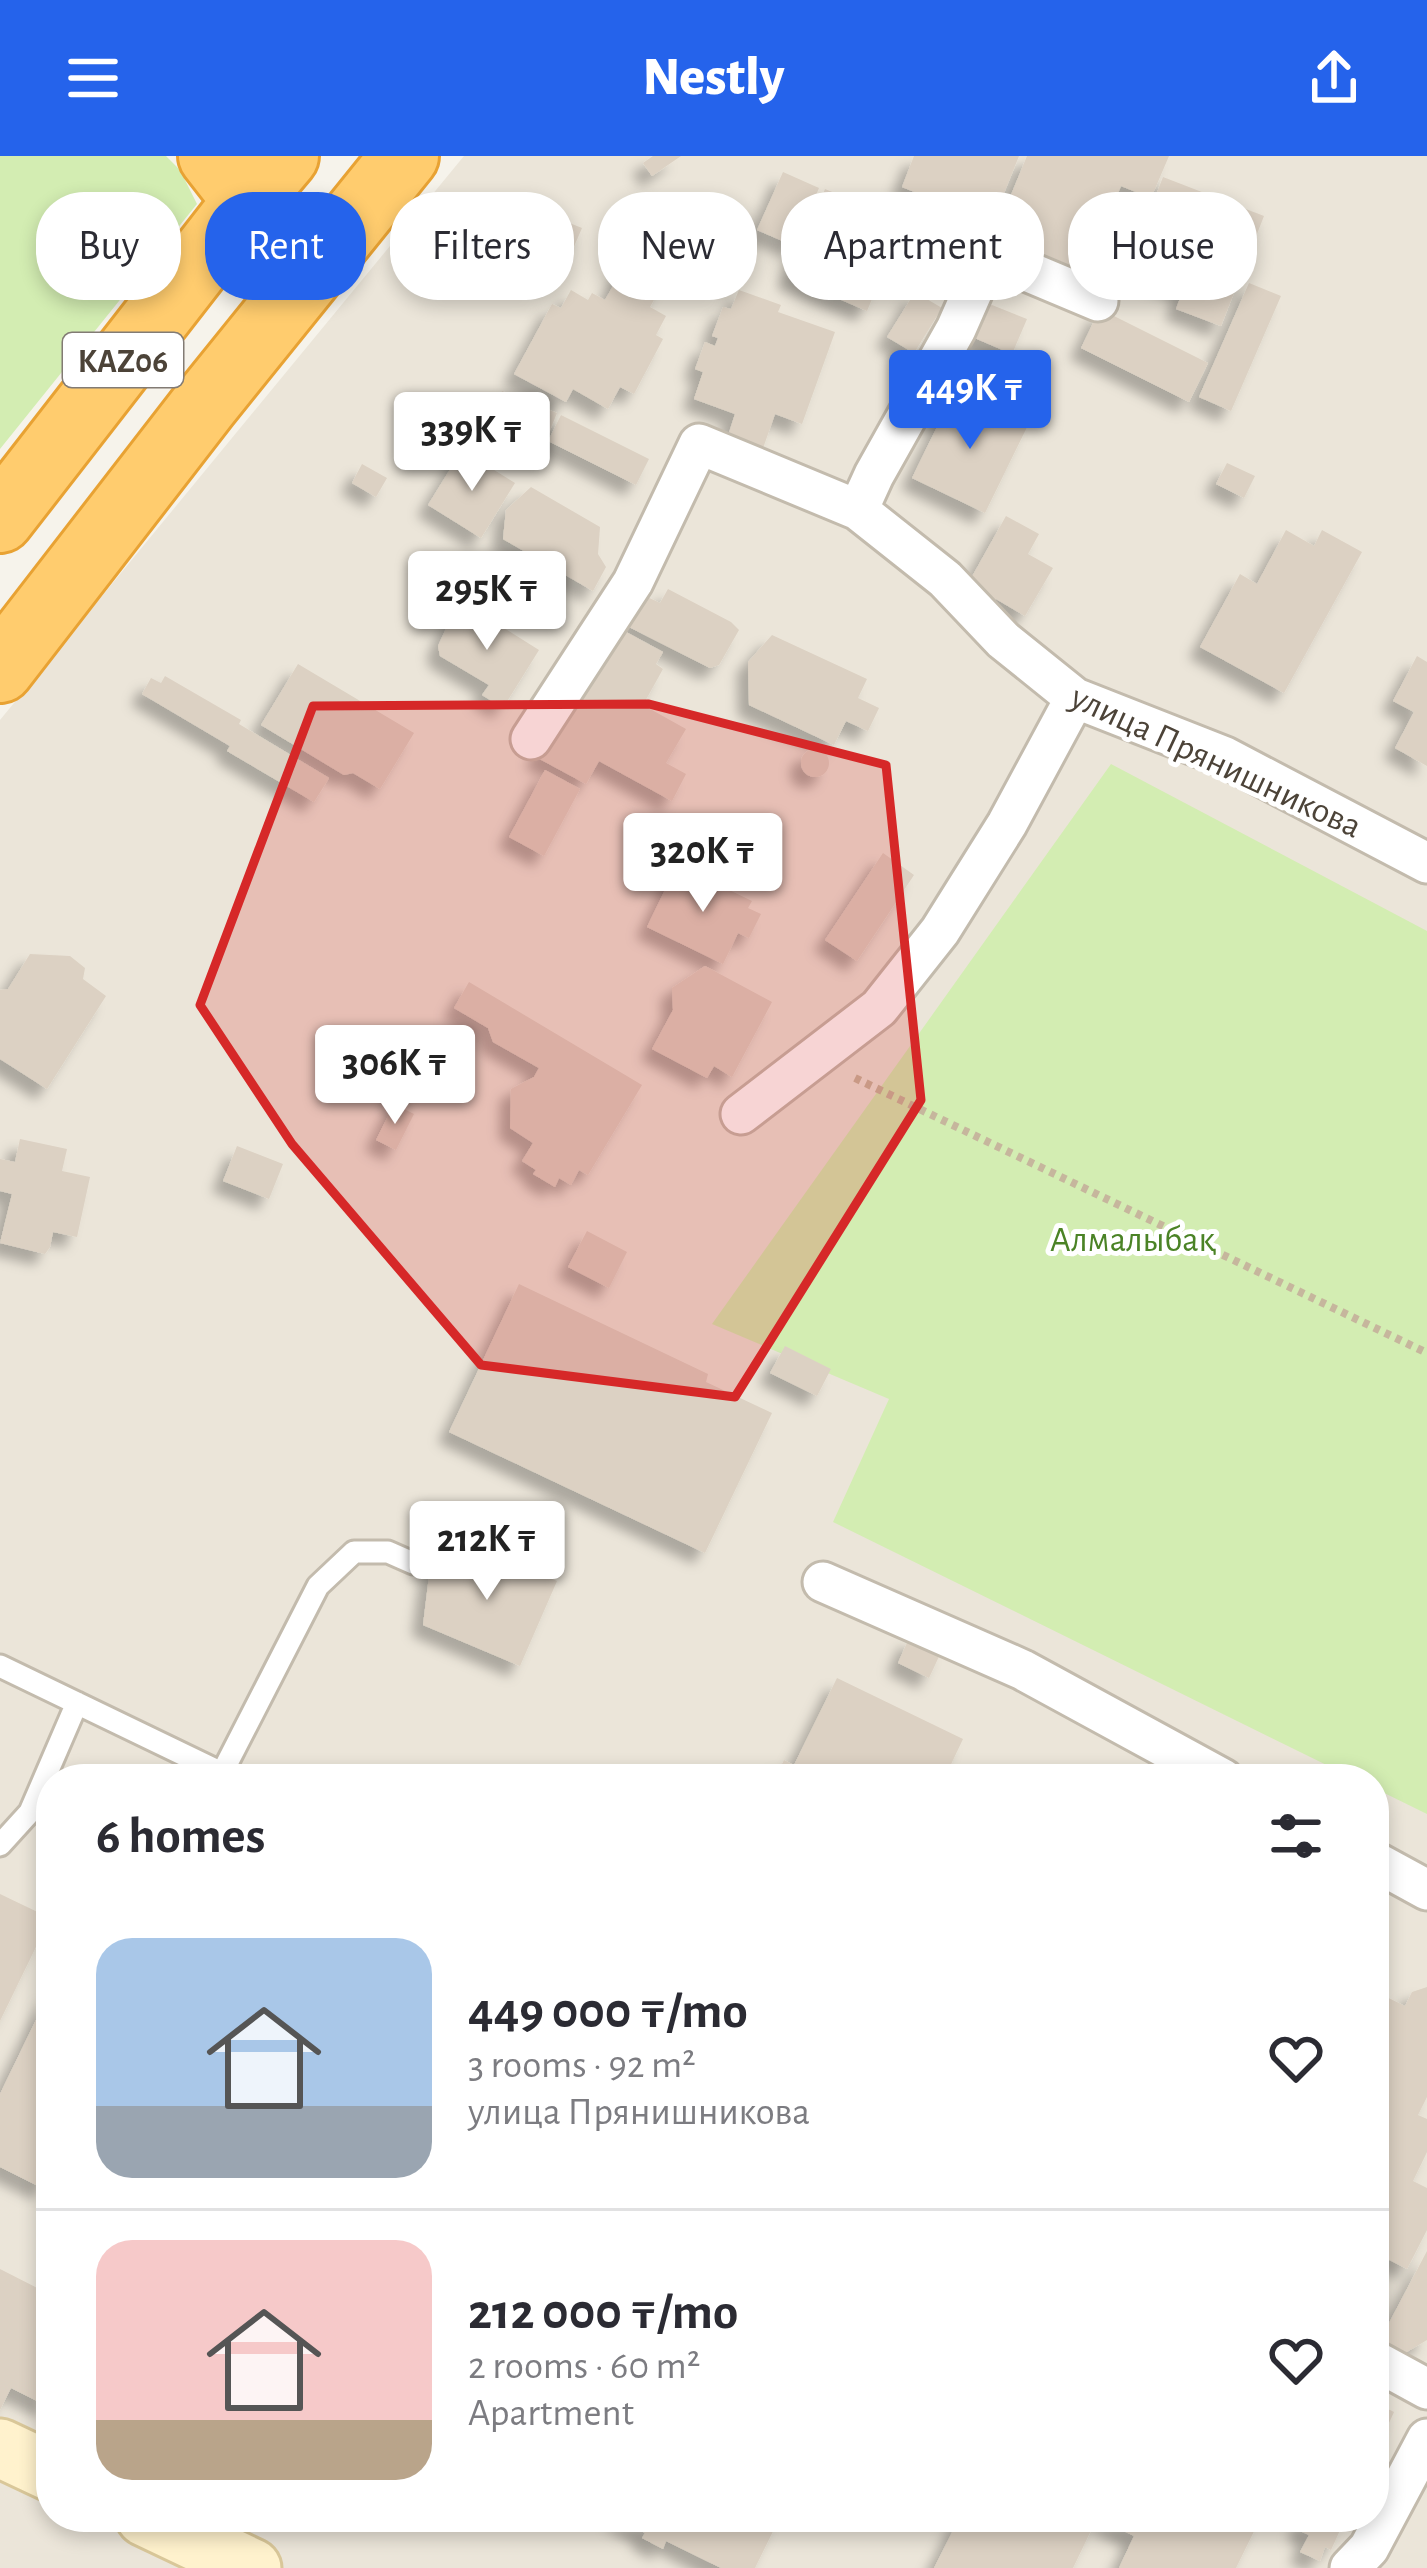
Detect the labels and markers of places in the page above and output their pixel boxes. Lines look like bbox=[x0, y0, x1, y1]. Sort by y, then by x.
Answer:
pin: 449K ₸ bbox=[872, 350, 1068, 452]
pin: 339K ₸ bbox=[374, 392, 570, 494]
pin: 295K ₸ bbox=[389, 551, 585, 653]
pin: 320K ₸ bbox=[605, 813, 801, 915]
pin: 306K ₸ bbox=[297, 1025, 493, 1127]
pin: 212K ₸ bbox=[389, 1501, 585, 1603]

